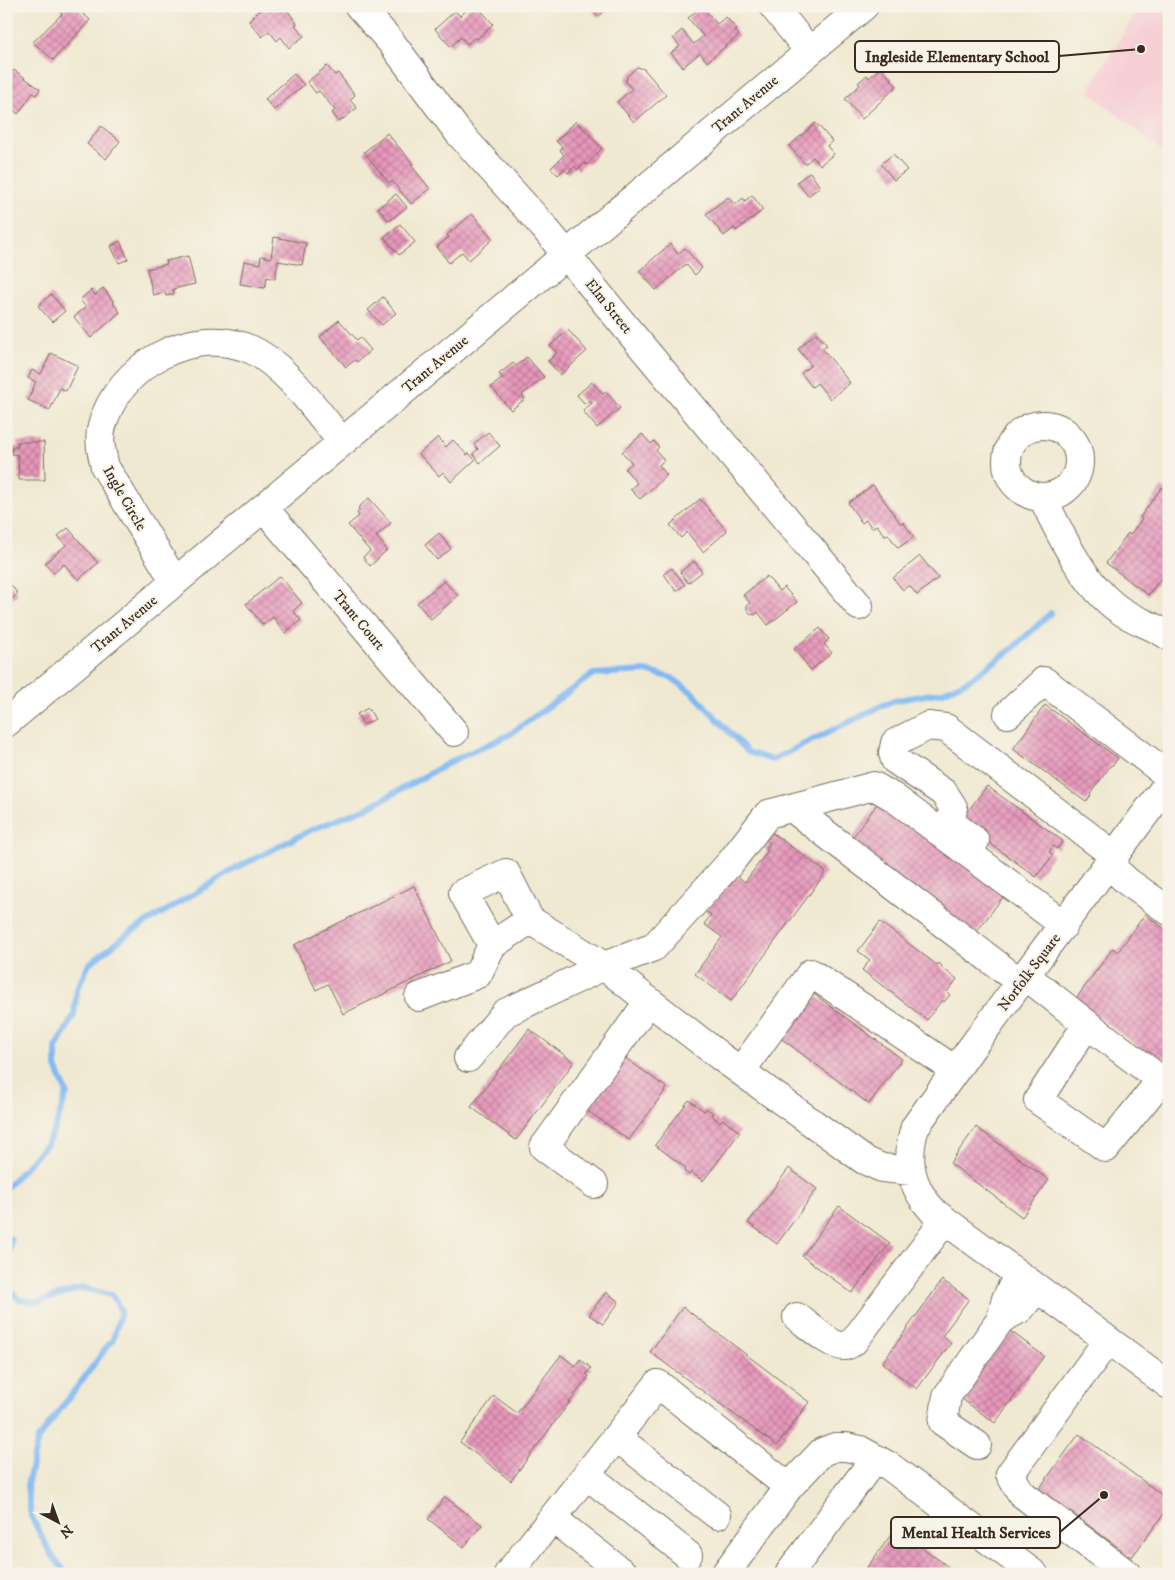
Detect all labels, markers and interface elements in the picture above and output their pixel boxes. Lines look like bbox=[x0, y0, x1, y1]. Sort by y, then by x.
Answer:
callout: Ingleside Elementary School bbox=[855, 41, 1059, 72]
text: Ingleside Elementary School bbox=[865, 47, 1050, 67]
street label: Trant Avenue bbox=[708, 71, 782, 138]
street label: Elm Street bbox=[581, 275, 637, 338]
street label: Trant Avenue bbox=[398, 331, 472, 398]
street label: Ingle Circle bbox=[98, 462, 151, 534]
street label: Trant Court bbox=[328, 586, 389, 654]
street label: Trant Avenue bbox=[87, 591, 161, 658]
street label: Norfolk Square bbox=[994, 930, 1065, 1015]
north arrow bbox=[32, 1498, 82, 1548]
callout: Mental Health Services bbox=[891, 1517, 1060, 1548]
text: N bbox=[55, 1520, 76, 1542]
text: Mental Health Services bbox=[902, 1523, 1051, 1543]

